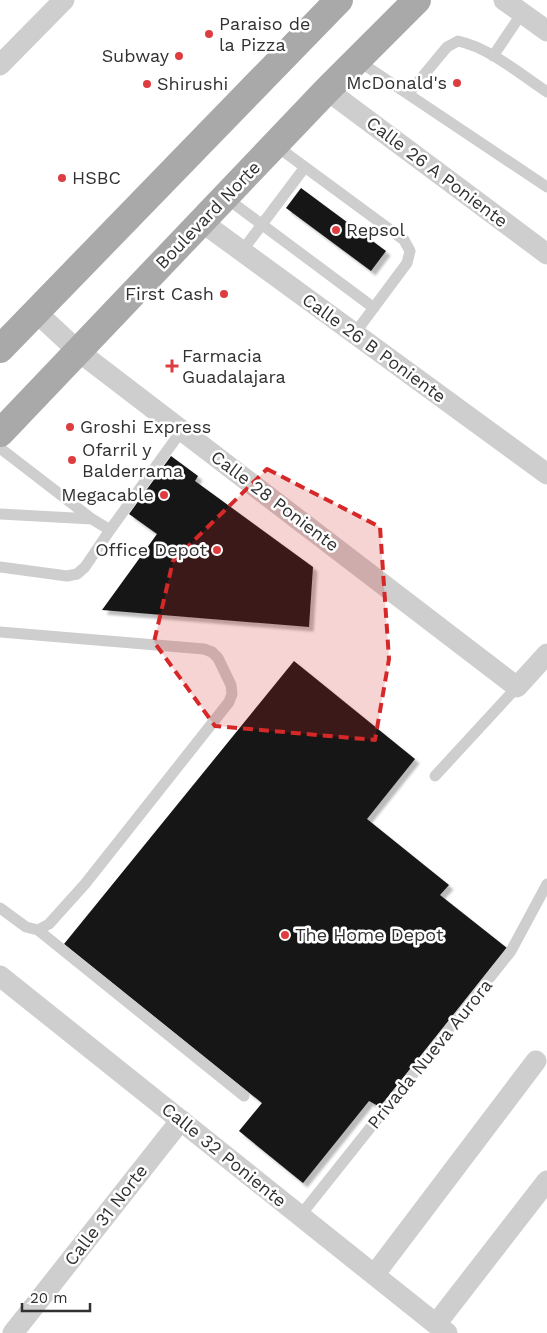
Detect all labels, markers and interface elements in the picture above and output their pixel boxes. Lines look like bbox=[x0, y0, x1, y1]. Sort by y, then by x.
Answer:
place label: Paraiso de la Pizza bbox=[219, 13, 310, 55]
marker: Paraiso de la Pizza bbox=[203, 28, 215, 40]
place label: Subway bbox=[102, 45, 170, 66]
marker: Subway bbox=[173, 50, 185, 62]
place label: McDonald's bbox=[346, 72, 447, 93]
place label: Shirushi bbox=[157, 73, 228, 94]
marker: McDonald's bbox=[451, 77, 463, 89]
marker: Shirushi bbox=[141, 78, 153, 90]
street label: Calle 26 A Poniente bbox=[363, 112, 512, 231]
street label: Boulevard Norte bbox=[151, 156, 264, 273]
place label: HSBC bbox=[72, 167, 121, 188]
marker: HSBC bbox=[56, 172, 68, 184]
place label: Repsol bbox=[346, 219, 406, 240]
marker: Repsol bbox=[330, 224, 342, 236]
place label: First Cash bbox=[125, 283, 214, 304]
marker: First Cash bbox=[218, 288, 230, 300]
street label: Calle 26 B Poniente bbox=[298, 288, 450, 407]
place label: Farmacia Guadalajara bbox=[182, 345, 286, 387]
marker: Farmacia Guadalajara bbox=[166, 360, 178, 372]
place label: Groshi Express bbox=[80, 416, 211, 437]
marker: Groshi Express bbox=[64, 421, 76, 433]
place label: Ofarril y Balderrama bbox=[82, 439, 183, 481]
street label: Calle 28 Poniente bbox=[207, 446, 343, 556]
marker: Ofarril y Balderrama bbox=[66, 454, 78, 466]
place label: Megacable bbox=[61, 484, 154, 505]
marker: Megacable bbox=[158, 489, 170, 501]
place label: Office Depot bbox=[95, 539, 207, 560]
marker: Office Depot bbox=[211, 544, 223, 556]
place label: The Home Depot bbox=[295, 924, 444, 945]
marker: The Home Depot bbox=[279, 929, 291, 941]
street label: Privada Nueva Aurora bbox=[363, 975, 496, 1133]
street label: Calle 32 Poniente bbox=[158, 1098, 291, 1211]
street label: Calle 31 Norte bbox=[60, 1160, 152, 1269]
scale bar bbox=[22, 1280, 90, 1312]
text: 20 m bbox=[30, 1289, 68, 1307]

